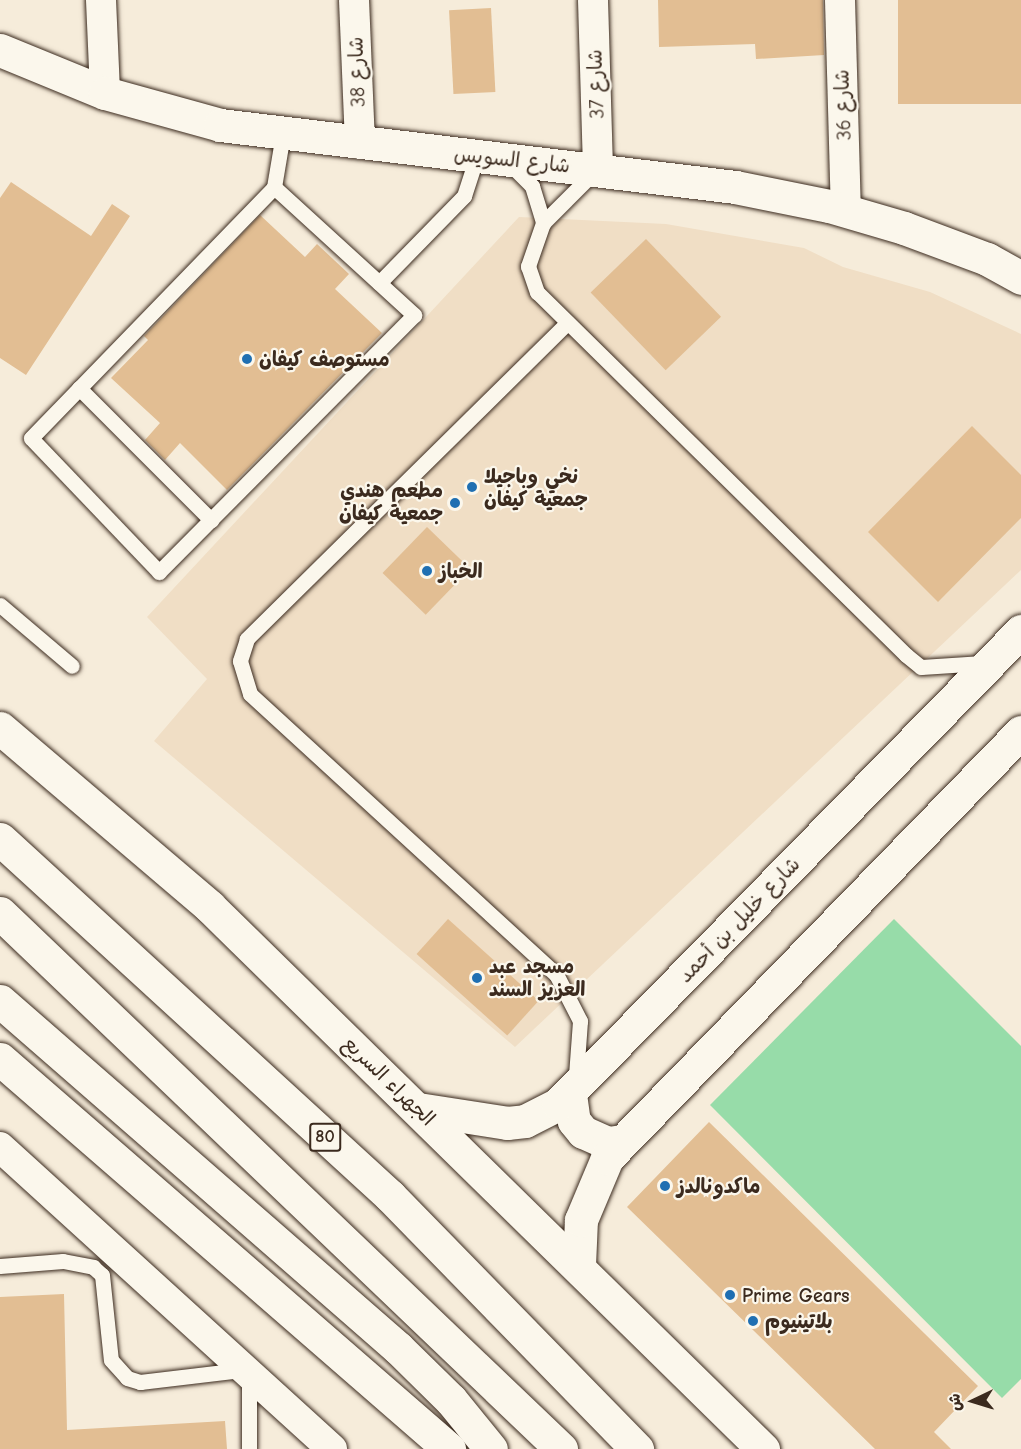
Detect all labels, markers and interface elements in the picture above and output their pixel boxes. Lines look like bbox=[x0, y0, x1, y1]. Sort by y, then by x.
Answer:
street label: شارع 38 bbox=[344, 36, 370, 108]
street label: شارع 37 bbox=[583, 49, 609, 119]
street label: شارع 36 bbox=[830, 69, 856, 141]
street label: شارع السويس bbox=[453, 142, 571, 178]
place label: مستوصف كيفان bbox=[259, 347, 390, 371]
marker: مستوصف كيفان bbox=[240, 352, 254, 366]
place label: نخي وباجيلا جمعية كيفان bbox=[484, 464, 588, 511]
place label: مطعم هندي جمعية كيفان bbox=[339, 479, 443, 526]
marker: نخي وباجيلا جمعية كيفان bbox=[465, 480, 479, 494]
marker: مطعم هندي جمعية كيفان bbox=[448, 496, 462, 510]
place label: الخباز bbox=[439, 559, 483, 583]
marker: الخباز bbox=[420, 564, 434, 578]
street label: شارع خليل بن أحمد bbox=[673, 852, 805, 988]
place label: مسجد عبد العزيز السند bbox=[489, 954, 585, 1001]
marker: مسجد عبد العزيز السند bbox=[470, 971, 484, 985]
street label: الجهراء السريع bbox=[338, 1031, 440, 1131]
road number: 80 bbox=[308, 1122, 342, 1152]
place label: ماكدونالدز bbox=[677, 1174, 760, 1198]
marker: ماكدونالدز bbox=[658, 1179, 672, 1193]
place label: Prime Gears bbox=[742, 1283, 849, 1307]
marker: Prime Gears bbox=[723, 1288, 737, 1302]
place label: بلاتينيوم bbox=[765, 1309, 833, 1333]
marker: بلاتينيوم bbox=[746, 1314, 760, 1328]
north arrow bbox=[943, 1371, 1003, 1431]
text: ش bbox=[945, 1393, 965, 1412]

